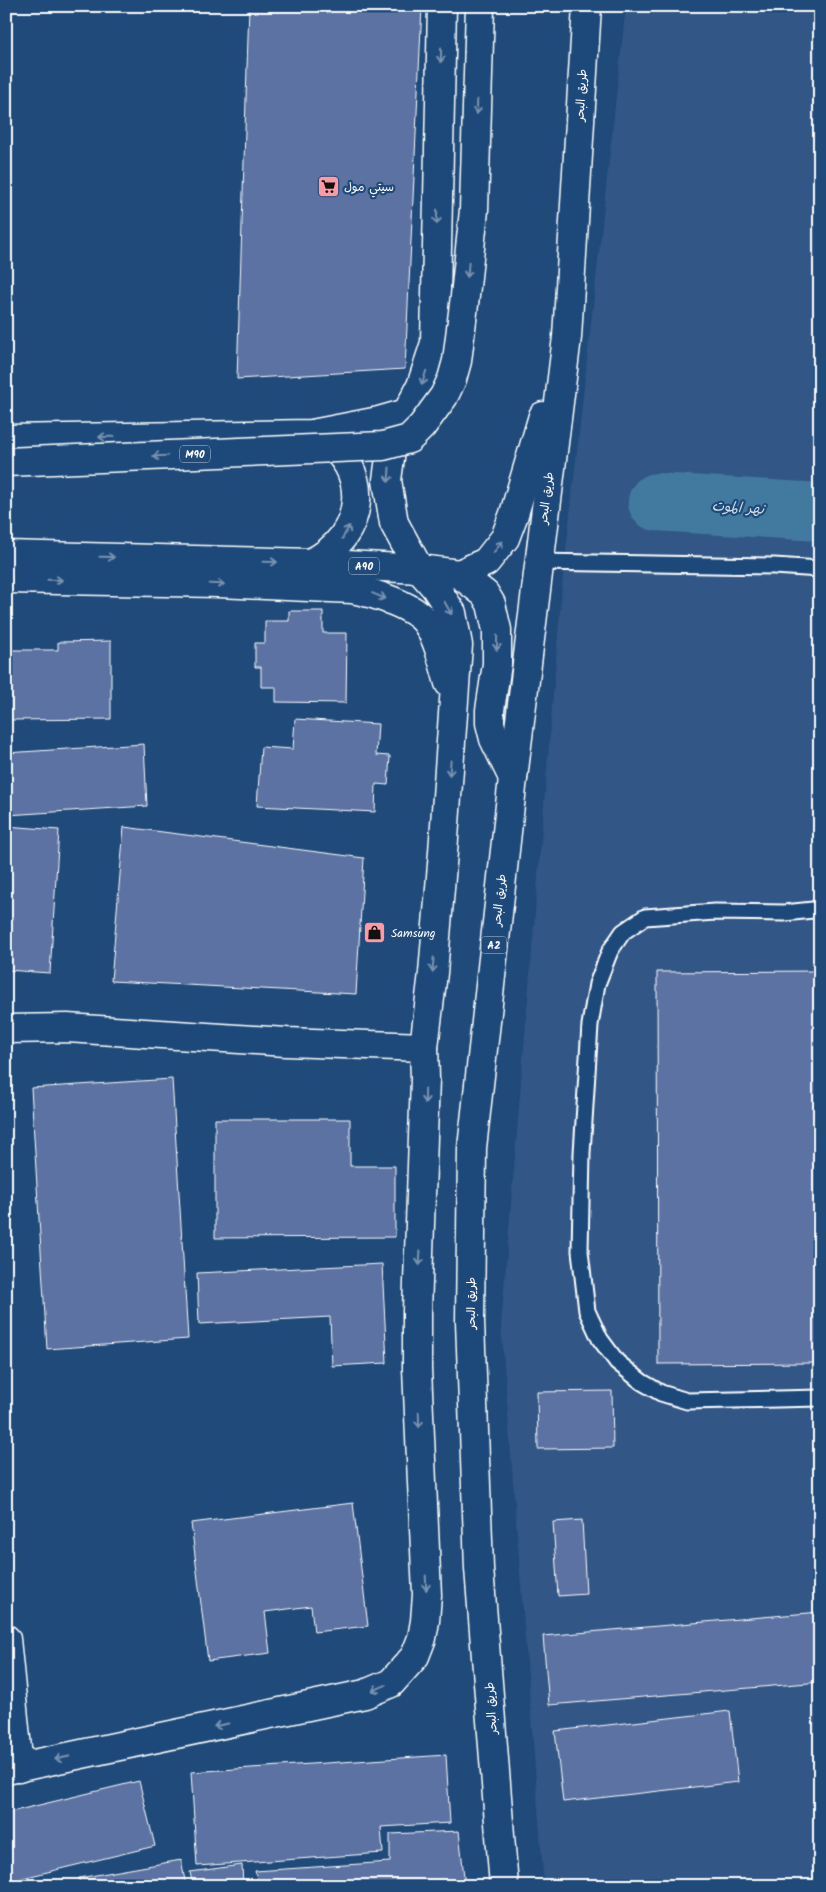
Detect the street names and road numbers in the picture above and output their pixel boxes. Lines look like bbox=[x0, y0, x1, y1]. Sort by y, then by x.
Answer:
street label: طريق البحر bbox=[571, 68, 592, 123]
road number: M90 bbox=[180, 446, 210, 462]
street label: طريق البحر bbox=[534, 471, 559, 526]
road number: A90 bbox=[349, 558, 379, 574]
street label: طريق البحر bbox=[487, 873, 512, 928]
road number: A2 bbox=[482, 936, 506, 954]
street label: طريق البحر bbox=[462, 1277, 481, 1330]
street label: طريق البحر bbox=[480, 1681, 503, 1736]

